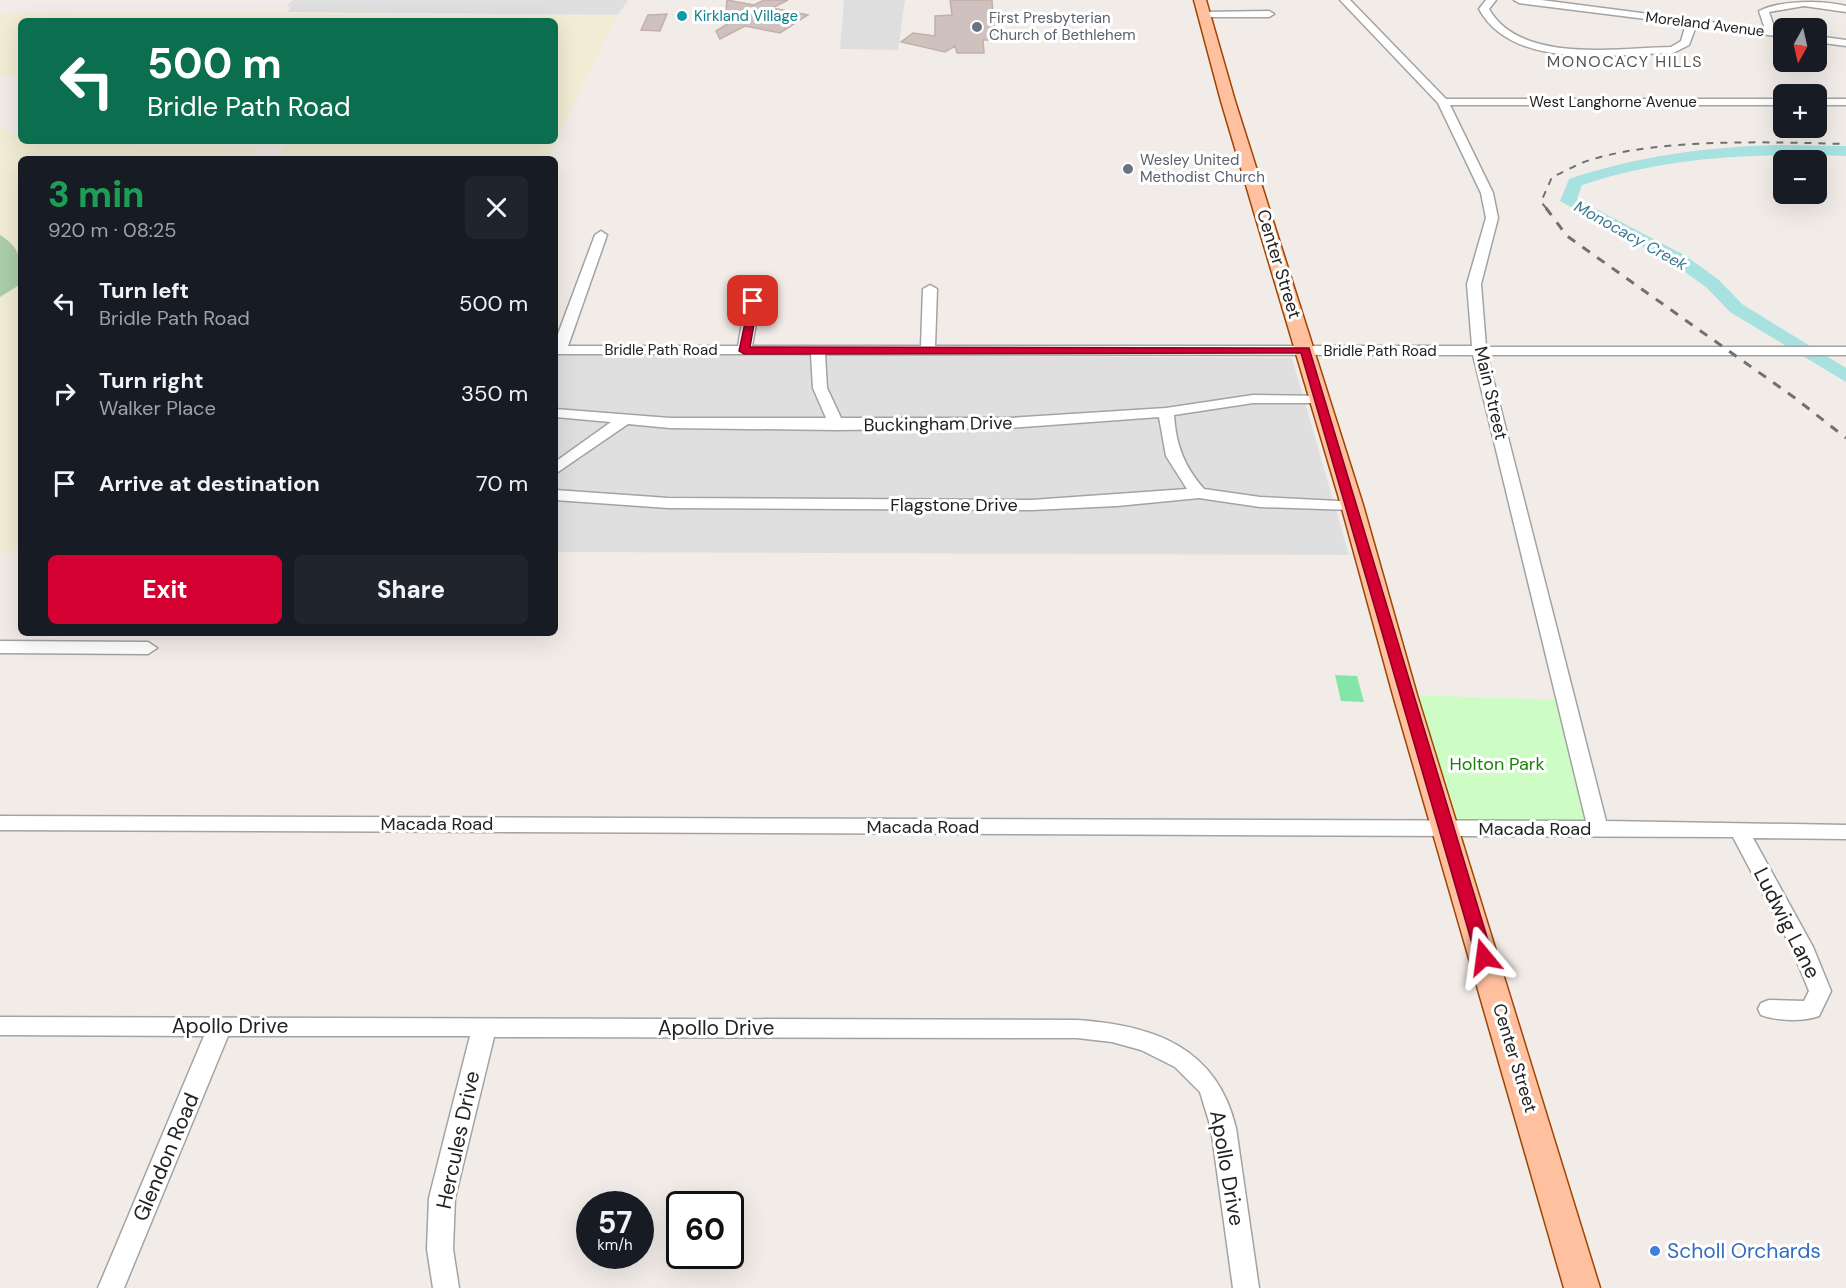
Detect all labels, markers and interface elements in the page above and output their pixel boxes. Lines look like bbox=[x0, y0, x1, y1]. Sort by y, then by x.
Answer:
place label: Kirkland Village bbox=[694, 6, 798, 26]
street label: Moreland Avenue bbox=[1644, 7, 1766, 41]
place label: First Presbyterian Church of Bethlehem bbox=[989, 8, 1136, 45]
marker: Kirkland Village bbox=[675, 9, 689, 23]
north arrow bbox=[1773, 18, 1827, 72]
map controls bbox=[1773, 18, 1827, 204]
marker: First Presbyterian Church of Bethlehem bbox=[970, 20, 984, 34]
text: 500 m bbox=[147, 36, 282, 91]
icon: left bbox=[48, 42, 126, 120]
district label: MONOCACY HILLS bbox=[1547, 51, 1703, 72]
button: + bbox=[1773, 84, 1827, 138]
text: Bridle Path Road bbox=[147, 89, 351, 124]
street label: West Langhorne Avenue bbox=[1529, 92, 1697, 112]
place label: Wesley United Methodist Church bbox=[1140, 150, 1265, 187]
button: − bbox=[1773, 150, 1827, 204]
marker: Wesley United Methodist Church bbox=[1121, 162, 1135, 176]
text: 3 min bbox=[48, 171, 144, 218]
button: close bbox=[465, 176, 528, 239]
water label: Monocacy Creek bbox=[1571, 196, 1692, 276]
street label: Center Street bbox=[1251, 206, 1307, 322]
text: 920 m · 08:25 bbox=[48, 217, 177, 243]
pin bbox=[727, 275, 778, 326]
text: Turn left bbox=[99, 276, 189, 305]
icon: arrive bbox=[736, 284, 769, 317]
icon: left bbox=[48, 287, 81, 320]
text: 500 m bbox=[459, 289, 528, 318]
text: Bridle Path Road bbox=[99, 305, 250, 331]
street label: Bridle Path Road bbox=[604, 340, 718, 360]
street label: Bridle Path Road bbox=[1323, 341, 1437, 361]
street label: Main Street bbox=[1469, 344, 1513, 442]
text: Turn right bbox=[99, 366, 204, 395]
icon: right bbox=[48, 377, 81, 410]
text: 350 m bbox=[461, 379, 528, 408]
text: Walker Place bbox=[99, 395, 216, 421]
street label: Buckingham Drive bbox=[863, 411, 1013, 437]
icon: arrive bbox=[48, 467, 81, 500]
text: Arrive at destination bbox=[99, 469, 320, 498]
text: 70 m bbox=[476, 469, 528, 498]
street label: Flagstone Drive bbox=[890, 493, 1018, 517]
button: Exit bbox=[48, 555, 282, 624]
button: Share bbox=[294, 555, 528, 624]
park label: Holton Park bbox=[1449, 752, 1545, 776]
street label: Macada Road bbox=[381, 812, 493, 836]
street label: Macada Road bbox=[867, 815, 979, 839]
street label: Macada Road bbox=[1479, 817, 1591, 841]
street label: Ludwig Lane bbox=[1747, 863, 1827, 983]
position arrow bbox=[1452, 925, 1516, 989]
street label: Center Street bbox=[1487, 1000, 1543, 1116]
street label: Apollo Drive bbox=[172, 1012, 288, 1040]
street label: Apollo Drive bbox=[658, 1014, 774, 1042]
street label: Hercules Drive bbox=[430, 1069, 486, 1211]
street label: Glendon Road bbox=[126, 1089, 206, 1225]
street label: Apollo Drive bbox=[1203, 1108, 1251, 1228]
speed limit sign: 60 bbox=[666, 1191, 744, 1269]
text: 57 bbox=[598, 1203, 632, 1242]
text: km/h bbox=[597, 1235, 633, 1255]
place label: Scholl Orchards bbox=[1667, 1237, 1821, 1265]
marker: Scholl Orchards bbox=[1648, 1244, 1662, 1258]

